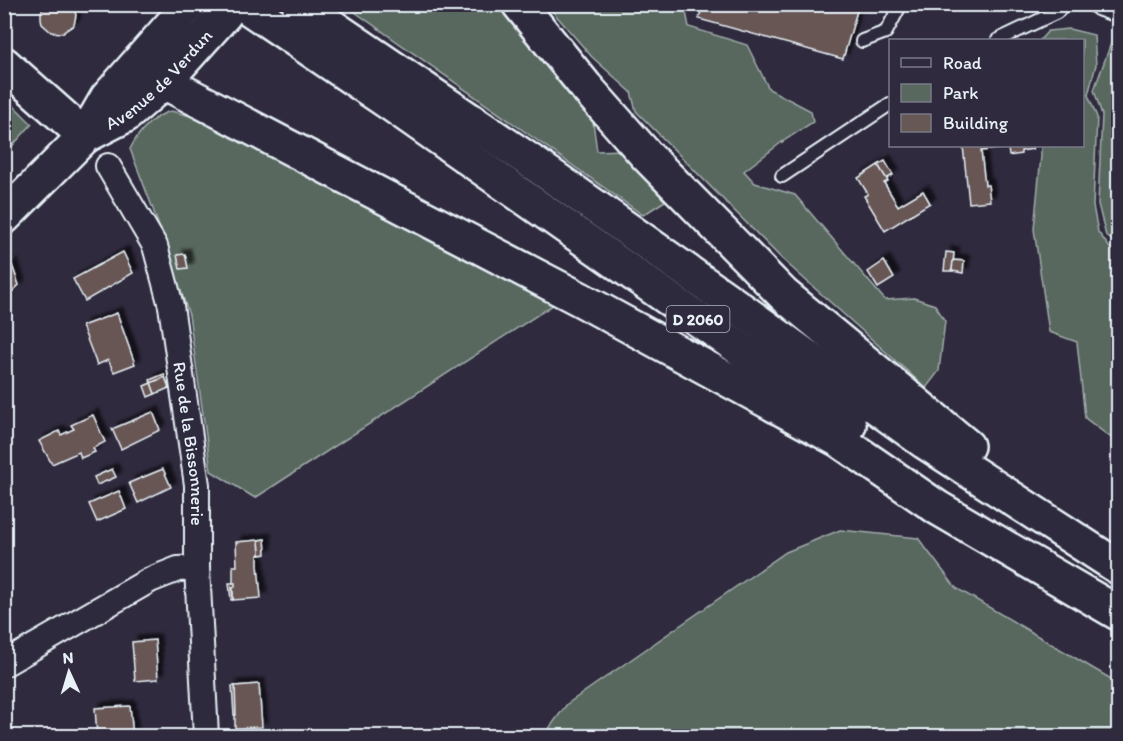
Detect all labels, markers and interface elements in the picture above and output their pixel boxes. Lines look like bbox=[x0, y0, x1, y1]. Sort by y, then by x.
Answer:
street label: Avenue de Verdun bbox=[102, 25, 217, 135]
legend bbox=[889, 39, 1084, 147]
text: Road bbox=[943, 52, 982, 74]
text: Park bbox=[943, 82, 978, 104]
text: Building bbox=[943, 112, 1009, 134]
road number: D 2060 bbox=[666, 306, 730, 332]
street label: Rue de la Bissonnerie bbox=[168, 360, 208, 526]
north arrow bbox=[39, 642, 99, 702]
text: N bbox=[62, 648, 74, 667]

